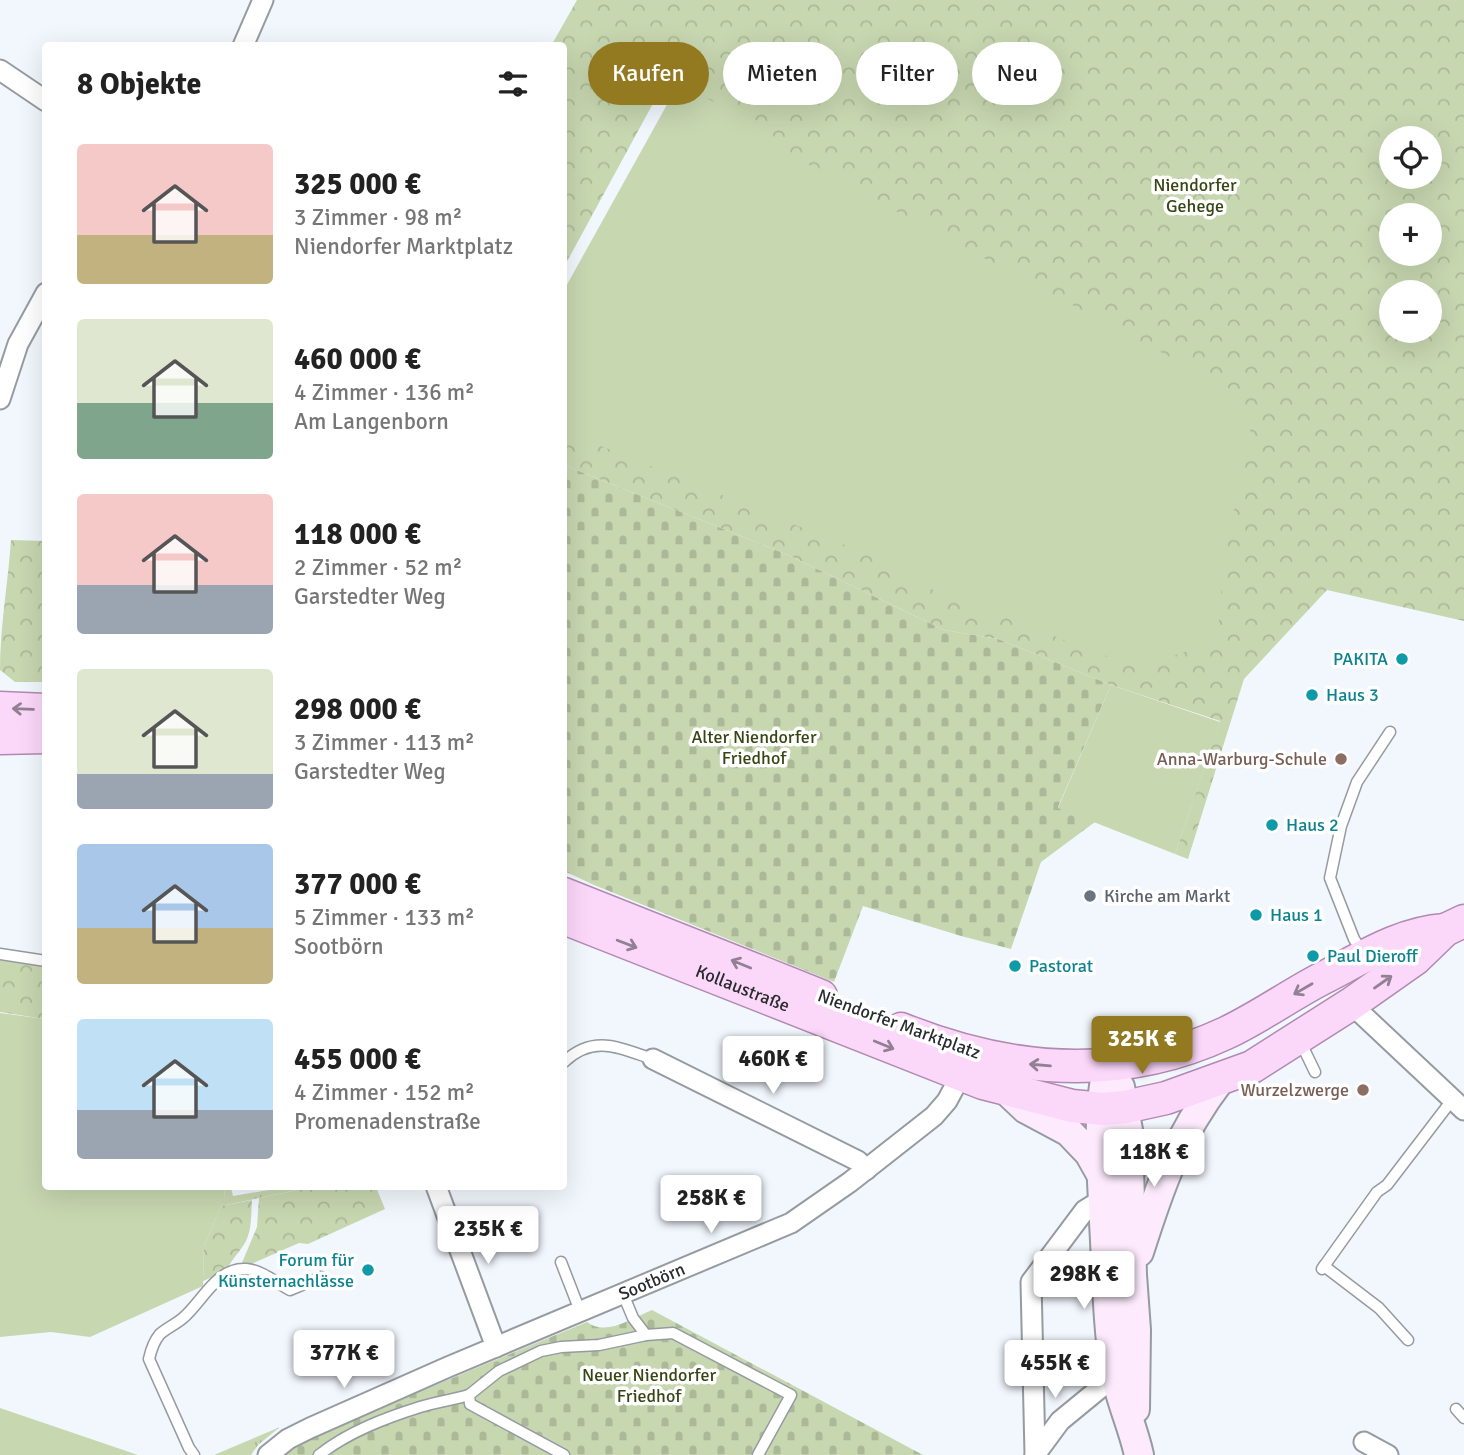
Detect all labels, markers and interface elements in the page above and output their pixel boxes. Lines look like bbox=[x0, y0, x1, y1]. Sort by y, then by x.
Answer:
chip: Kaufen bbox=[588, 42, 709, 105]
chip: Mieten bbox=[723, 42, 842, 105]
chip: Filter bbox=[856, 42, 958, 105]
chip: Neu bbox=[972, 42, 1062, 105]
icon: filters bbox=[494, 65, 532, 103]
text: 8 Objekte bbox=[77, 66, 201, 103]
map controls bbox=[1379, 126, 1442, 343]
button: locate bbox=[1379, 126, 1442, 189]
text: 325 000 € bbox=[294, 166, 421, 203]
icon: home bbox=[133, 172, 217, 256]
park label: Niendorfer Gehege bbox=[1153, 174, 1237, 217]
text: 3 Zimmer · 98 m² bbox=[294, 203, 462, 232]
button: + bbox=[1379, 203, 1442, 266]
text: Niendorfer Marktplatz bbox=[294, 232, 513, 261]
button: − bbox=[1379, 280, 1442, 343]
text: 460 000 € bbox=[294, 341, 421, 378]
icon: home bbox=[133, 347, 217, 431]
text: 4 Zimmer · 136 m² bbox=[294, 378, 475, 407]
text: Am Langenborn bbox=[294, 407, 449, 436]
text: 118 000 € bbox=[294, 516, 421, 553]
icon: home bbox=[133, 522, 217, 606]
text: 2 Zimmer · 52 m² bbox=[294, 553, 462, 582]
text: Garstedter Weg bbox=[294, 582, 446, 611]
place label: PAKITA bbox=[1333, 648, 1388, 670]
marker: PAKITA bbox=[1394, 651, 1410, 667]
place label: Haus 3 bbox=[1326, 684, 1379, 706]
marker: Haus 3 bbox=[1304, 687, 1320, 703]
text: 298 000 € bbox=[294, 691, 421, 728]
icon: home bbox=[133, 697, 217, 781]
one-way arrow bbox=[12, 702, 35, 715]
park label: Alter Niendorfer Friedhof bbox=[691, 726, 817, 769]
text: 3 Zimmer · 113 m² bbox=[294, 728, 475, 757]
place label: Anna-Warburg-Schule bbox=[1157, 748, 1327, 770]
marker: Anna-Warburg-Schule bbox=[1333, 751, 1349, 767]
text: Garstedter Weg bbox=[294, 757, 446, 786]
place label: Haus 2 bbox=[1286, 814, 1339, 836]
marker: Haus 2 bbox=[1264, 817, 1280, 833]
text: 377 000 € bbox=[294, 866, 421, 903]
icon: home bbox=[133, 872, 217, 956]
place label: Kirche am Markt bbox=[1104, 885, 1230, 907]
marker: Kirche am Markt bbox=[1082, 888, 1098, 904]
text: 5 Zimmer · 133 m² bbox=[294, 903, 475, 932]
place label: Haus 1 bbox=[1270, 904, 1323, 926]
marker: Haus 1 bbox=[1248, 907, 1264, 923]
text: Sootbörn bbox=[294, 932, 384, 961]
one-way arrow bbox=[615, 938, 637, 951]
place label: Paul Dieroff bbox=[1327, 945, 1419, 967]
marker: Paul Dieroff bbox=[1305, 948, 1321, 964]
place label: Pastorat bbox=[1029, 955, 1093, 977]
one-way arrow bbox=[731, 957, 753, 970]
marker: Pastorat bbox=[1007, 958, 1023, 974]
street label: Kollaustraße bbox=[692, 960, 793, 1017]
one-way arrow bbox=[1373, 975, 1392, 989]
one-way arrow bbox=[1293, 982, 1313, 996]
street label: Niendorfer Marktplatz bbox=[815, 984, 983, 1064]
pin: 325K € bbox=[1085, 1016, 1199, 1076]
text: 325K € bbox=[1107, 1024, 1177, 1053]
pin: 460K € bbox=[716, 1036, 830, 1096]
one-way arrow bbox=[873, 1039, 894, 1052]
text: 455 000 € bbox=[294, 1041, 421, 1078]
text: 460K € bbox=[738, 1044, 808, 1073]
icon: home bbox=[133, 1047, 217, 1131]
one-way arrow bbox=[1029, 1058, 1052, 1071]
text: 4 Zimmer · 152 m² bbox=[294, 1078, 475, 1107]
place label: Wurzelzwerge bbox=[1241, 1079, 1349, 1101]
marker: Wurzelzwerge bbox=[1355, 1082, 1371, 1098]
text: Promenadenstraße bbox=[294, 1107, 481, 1136]
pin: 118K € bbox=[1097, 1130, 1211, 1189]
text: 118K € bbox=[1119, 1137, 1189, 1166]
pin: 258K € bbox=[654, 1176, 768, 1235]
text: 258K € bbox=[676, 1183, 746, 1212]
pin: 235K € bbox=[431, 1206, 545, 1266]
text: 235K € bbox=[453, 1214, 523, 1243]
place label: Forum für Künsternachlässe bbox=[218, 1249, 354, 1292]
pin: 298K € bbox=[1027, 1252, 1141, 1311]
street label: Sootbörn bbox=[615, 1258, 688, 1305]
text: 298K € bbox=[1049, 1259, 1119, 1288]
marker: Forum für Künsternachlässe bbox=[360, 1262, 376, 1278]
pin: 377K € bbox=[287, 1330, 401, 1390]
text: 377K € bbox=[309, 1338, 379, 1367]
pin: 455K € bbox=[998, 1340, 1112, 1400]
text: 455K € bbox=[1020, 1348, 1090, 1377]
park label: Neuer Niendorfer Friedhof bbox=[582, 1364, 716, 1407]

